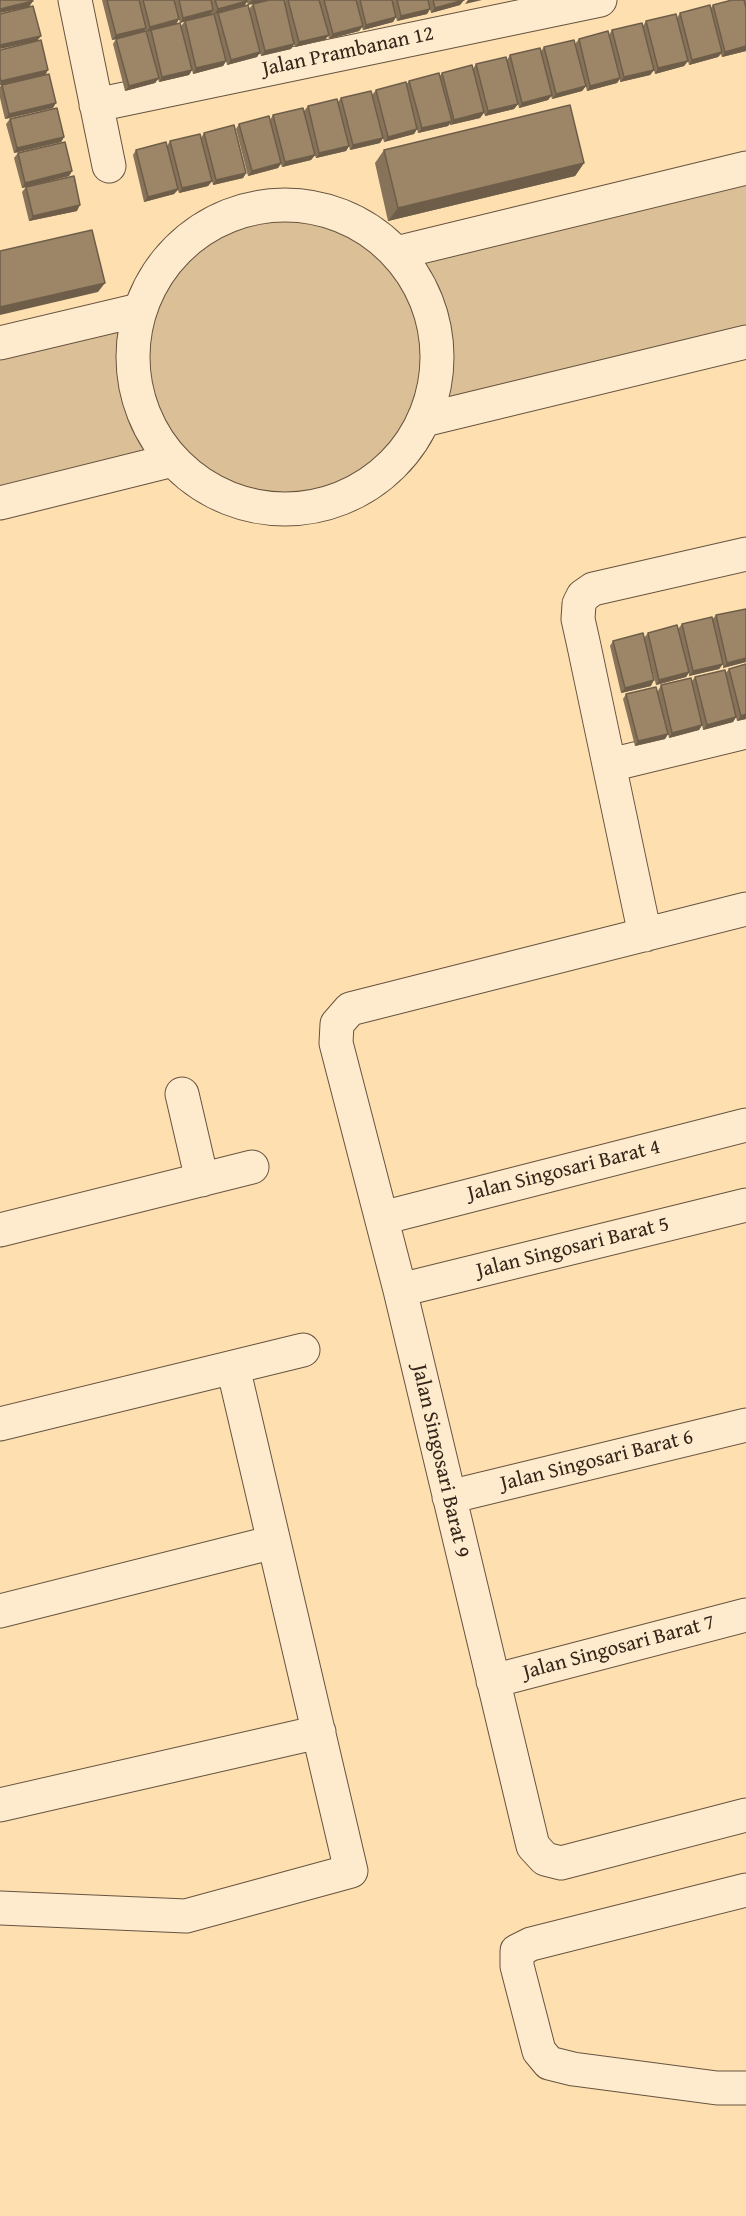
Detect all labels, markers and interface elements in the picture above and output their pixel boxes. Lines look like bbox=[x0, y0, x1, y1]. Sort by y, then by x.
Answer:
street label: Jalan Prambanan 12 bbox=[260, 22, 436, 82]
street label: Jalan Singosari Barat 4 bbox=[465, 1135, 663, 1207]
street label: Jalan Singosari Barat 5 bbox=[474, 1212, 672, 1284]
street label: Jalan Singosari Barat 9 bbox=[405, 1362, 475, 1560]
street label: Jalan Singosari Barat 6 bbox=[498, 1425, 696, 1497]
street label: Jalan Singosari Barat 7 bbox=[520, 1610, 718, 1686]

